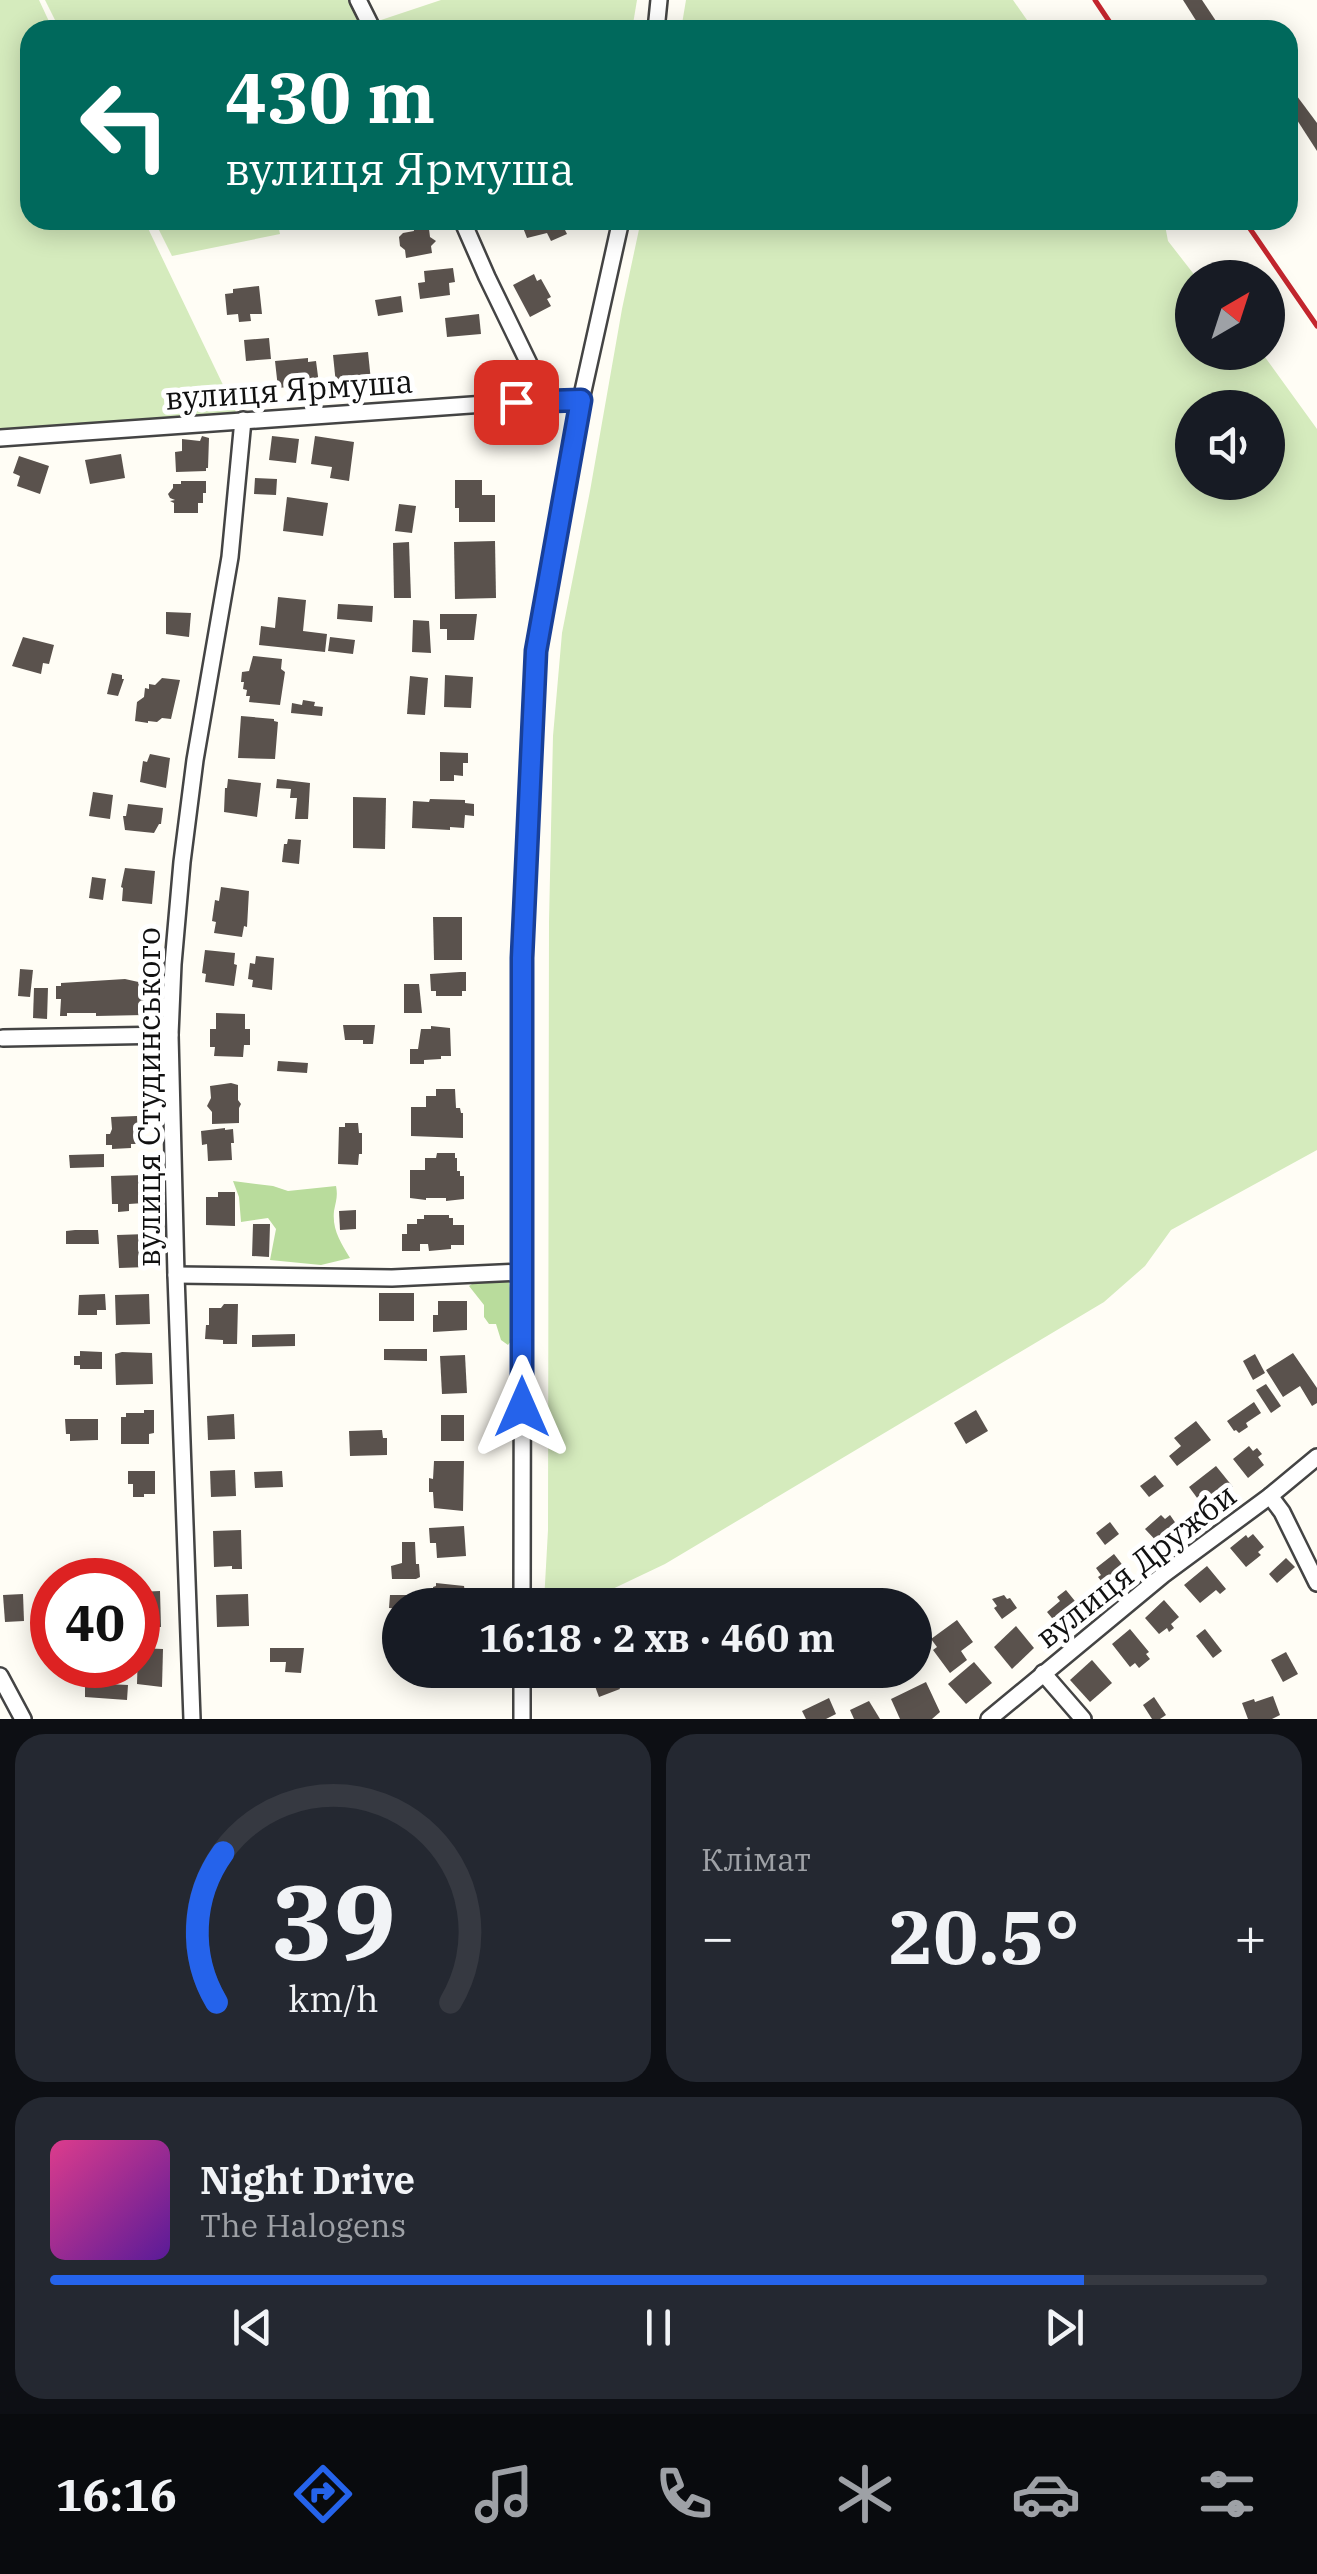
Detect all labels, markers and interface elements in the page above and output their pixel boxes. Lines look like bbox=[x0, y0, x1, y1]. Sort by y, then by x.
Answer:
text: 430 m bbox=[225, 51, 435, 142]
icon: left bbox=[60, 60, 190, 190]
text: вулиця Ярмуша bbox=[225, 139, 575, 197]
north arrow bbox=[1175, 260, 1285, 370]
map controls bbox=[1175, 260, 1285, 500]
street label: вулиця Ярмуша bbox=[163, 359, 414, 419]
pin bbox=[474, 360, 559, 445]
icon: arrive bbox=[489, 375, 544, 430]
button: sound bbox=[1175, 390, 1285, 500]
street label: вулиця Студинського bbox=[127, 927, 169, 1267]
position arrow bbox=[470, 1355, 574, 1459]
street label: вулиця Дружби bbox=[1026, 1474, 1244, 1657]
speed limit sign: 40 bbox=[30, 1558, 160, 1688]
text: 16:18 · 2 хв · 460 m bbox=[479, 1613, 835, 1662]
text: Клімат bbox=[701, 1838, 811, 1880]
text: 39 bbox=[271, 1853, 395, 1989]
text: 20.5° bbox=[888, 1887, 1080, 1985]
text: − bbox=[701, 1901, 734, 1972]
text: + bbox=[1234, 1901, 1267, 1972]
text: km/h bbox=[288, 1975, 378, 2022]
text: Night Drive bbox=[200, 2155, 415, 2204]
text: The Halogens bbox=[200, 2204, 406, 2246]
icon: previous bbox=[225, 2300, 280, 2355]
icon: pause bbox=[631, 2300, 686, 2355]
icon: next bbox=[1037, 2300, 1092, 2355]
icon: directions bbox=[288, 2459, 358, 2529]
icon: music bbox=[469, 2459, 539, 2529]
icon: phone bbox=[649, 2459, 719, 2529]
icon: climate bbox=[830, 2459, 900, 2529]
icon: car bbox=[1011, 2459, 1081, 2529]
icon: filters bbox=[1192, 2459, 1262, 2529]
text: 16:16 bbox=[55, 2465, 177, 2523]

